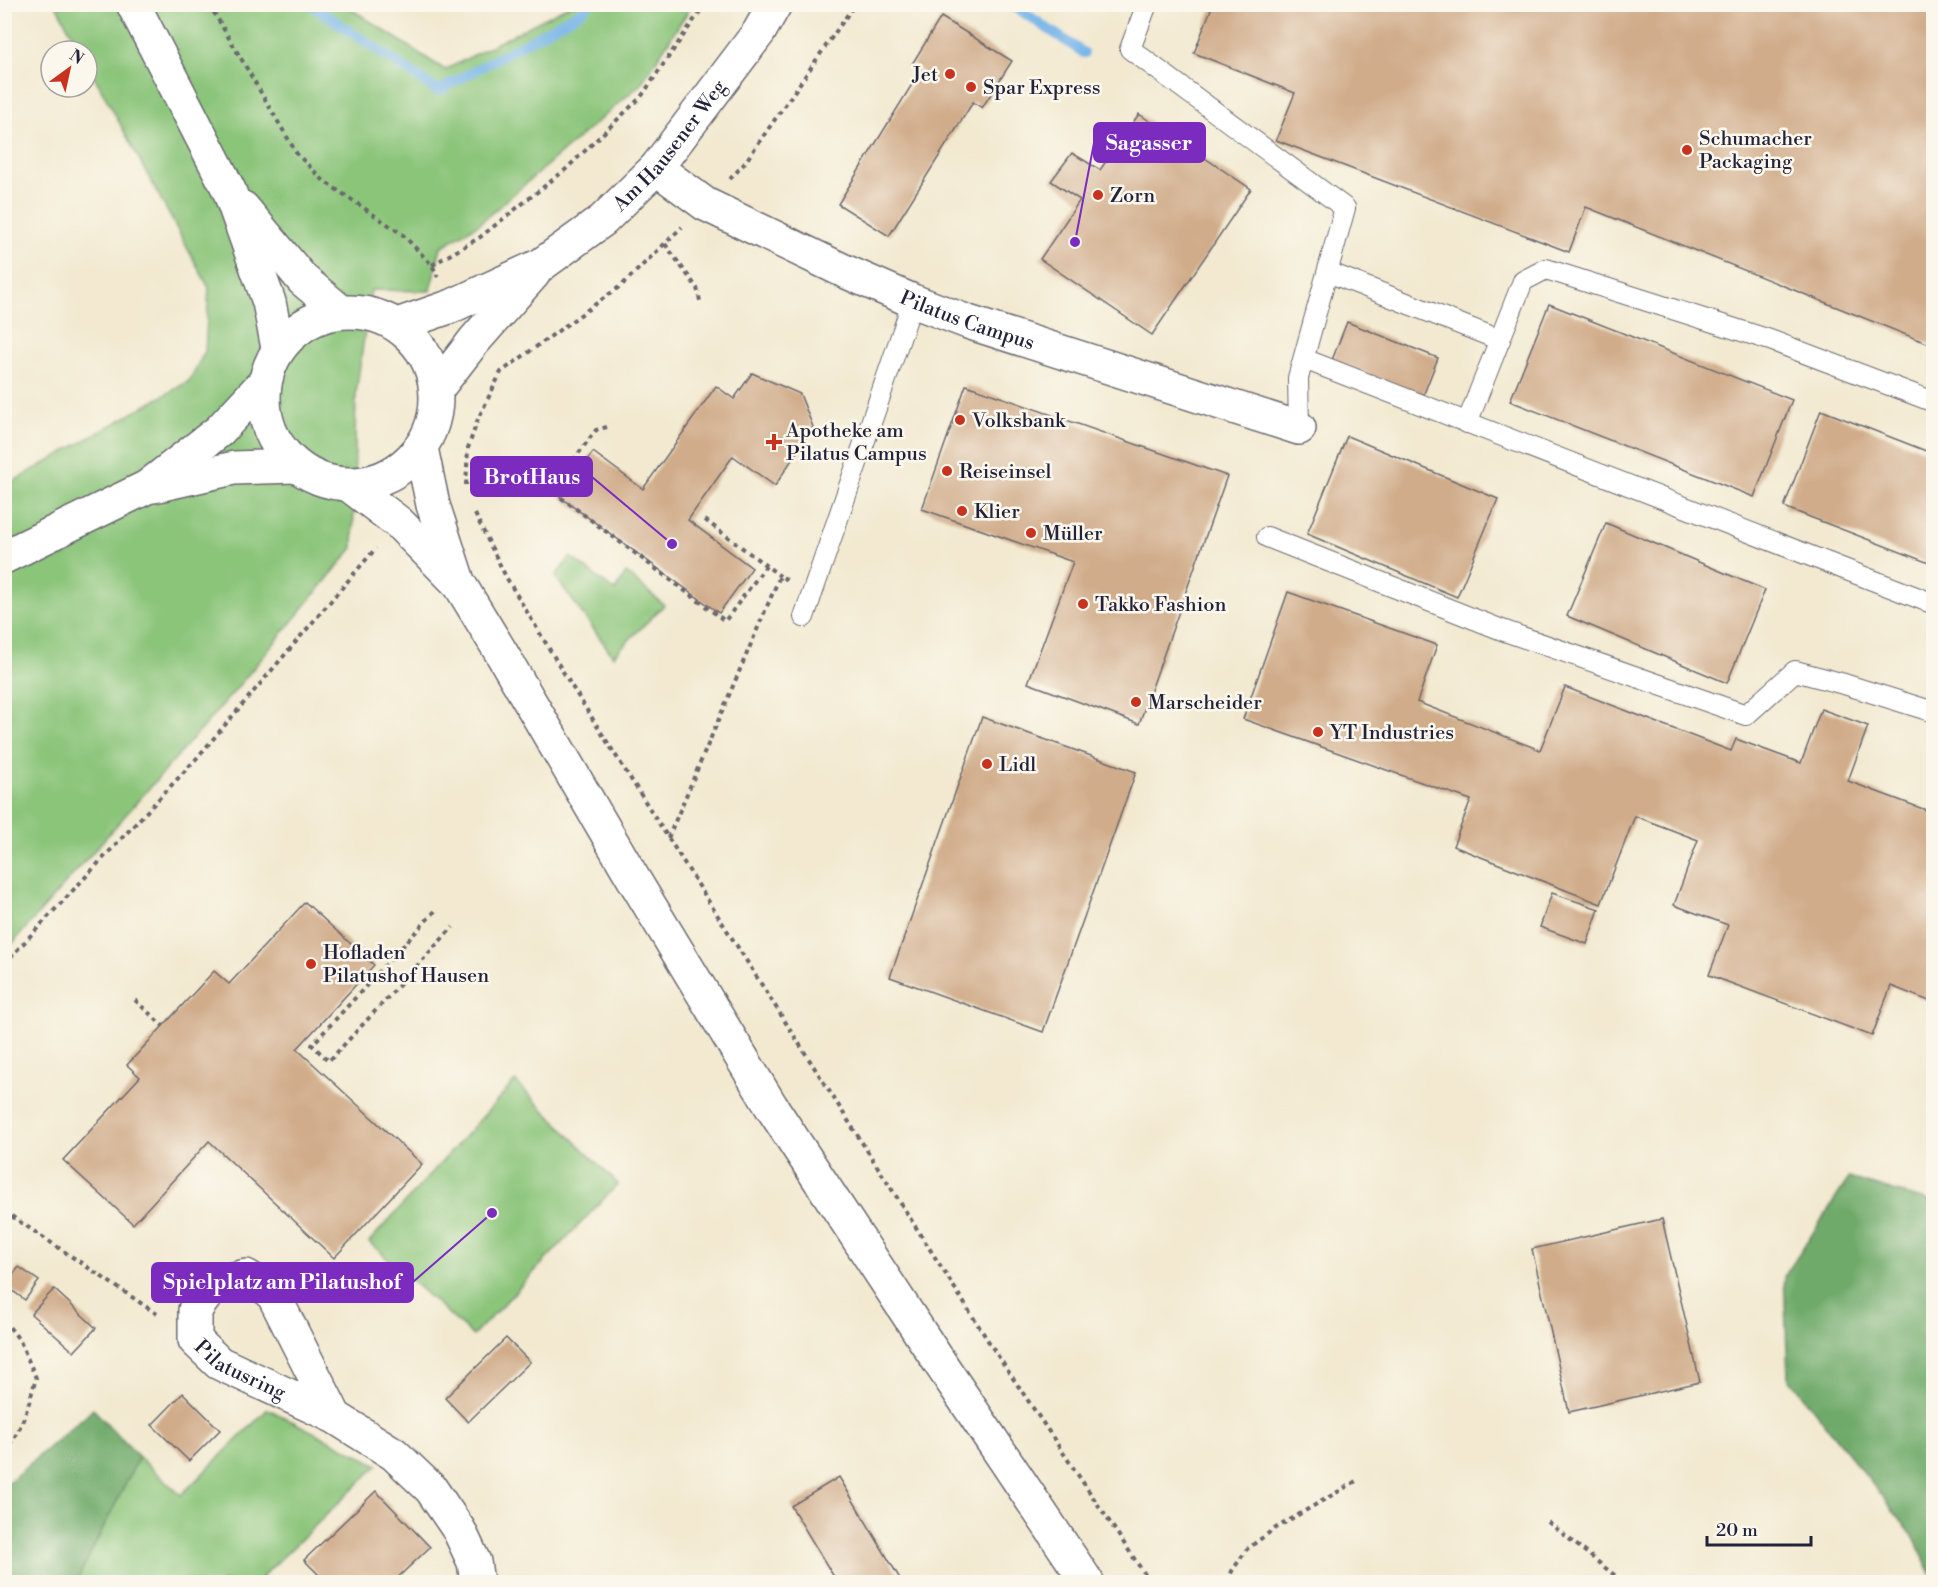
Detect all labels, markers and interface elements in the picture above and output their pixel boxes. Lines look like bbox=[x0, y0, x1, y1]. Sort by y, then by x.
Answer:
north arrow bbox=[39, 39, 99, 99]
text: N bbox=[66, 45, 88, 69]
place label: Jet bbox=[911, 63, 938, 88]
marker: Jet bbox=[943, 67, 957, 81]
street label: Am Hausener Weg bbox=[608, 75, 733, 218]
place label: Spar Express bbox=[983, 76, 1101, 101]
marker: Spar Express bbox=[964, 80, 978, 94]
callout: Sagasser bbox=[1094, 123, 1205, 162]
place label: Schumacher Packaging bbox=[1699, 127, 1812, 175]
text: Sagasser bbox=[1106, 131, 1192, 157]
marker: Schumacher Packaging bbox=[1680, 143, 1694, 157]
place label: Zorn bbox=[1110, 184, 1155, 209]
marker: Zorn bbox=[1091, 188, 1105, 202]
street label: Pilatus Campus bbox=[896, 286, 1037, 356]
place label: Volksbank bbox=[971, 409, 1067, 434]
marker: Volksbank bbox=[953, 413, 967, 427]
place label: Apotheke am Pilatus Campus bbox=[785, 419, 927, 467]
marker: Apotheke am Pilatus Campus bbox=[767, 435, 781, 449]
callout: BrotHaus bbox=[471, 457, 592, 496]
place label: Reiseinsel bbox=[959, 460, 1052, 485]
marker: Reiseinsel bbox=[940, 464, 954, 478]
text: BrotHaus bbox=[484, 465, 580, 491]
place label: Klier bbox=[974, 500, 1020, 525]
marker: Klier bbox=[955, 504, 969, 518]
place label: Müller bbox=[1043, 522, 1103, 547]
marker: Müller bbox=[1024, 526, 1038, 540]
place label: Takko Fashion bbox=[1095, 593, 1227, 618]
marker: Takko Fashion bbox=[1076, 597, 1090, 611]
place label: Marscheider bbox=[1148, 691, 1262, 716]
marker: Marscheider bbox=[1129, 695, 1143, 709]
place label: YT Industries bbox=[1329, 721, 1454, 746]
marker: YT Industries bbox=[1311, 725, 1325, 739]
place label: Lidl bbox=[999, 753, 1036, 778]
marker: Lidl bbox=[980, 757, 994, 771]
place label: Hofladen Pilatushof Hausen bbox=[323, 941, 489, 989]
marker: Hofladen Pilatushof Hausen bbox=[304, 957, 318, 971]
callout: Spielplatz am Pilatushof bbox=[152, 1263, 413, 1302]
text: Spielplatz am Pilatushof bbox=[163, 1270, 404, 1296]
street label: Pilatusring bbox=[188, 1335, 290, 1407]
scale bar bbox=[1707, 1509, 1810, 1547]
text: 20 m bbox=[1716, 1519, 1758, 1542]

